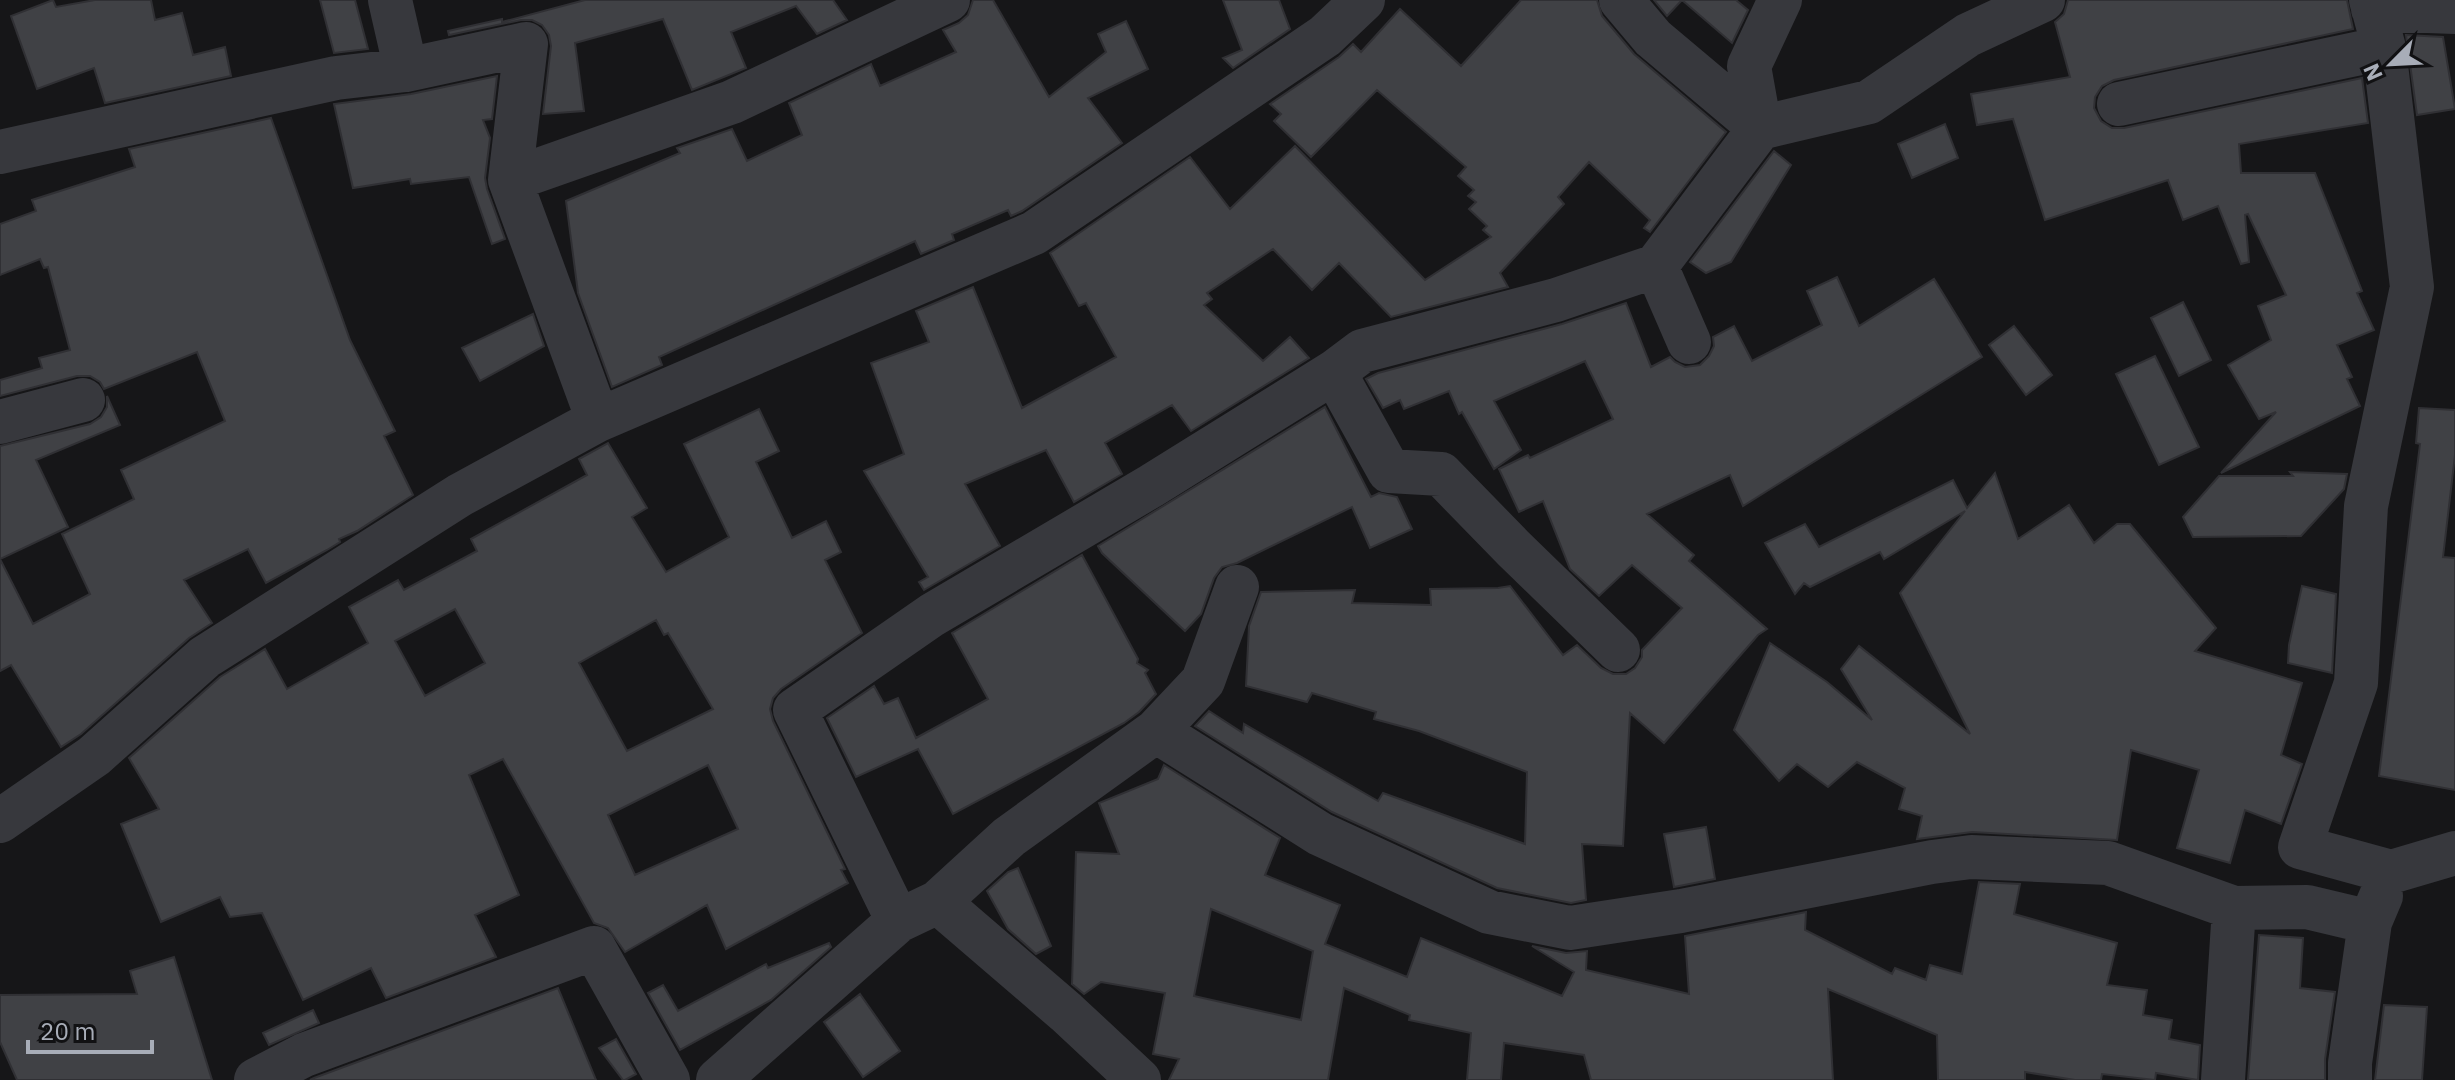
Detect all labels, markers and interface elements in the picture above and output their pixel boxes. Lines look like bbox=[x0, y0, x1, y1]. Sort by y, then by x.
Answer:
north arrow bbox=[2351, 24, 2431, 104]
text: N bbox=[2356, 59, 2389, 86]
scale bar bbox=[28, 1004, 152, 1054]
text: 20 m bbox=[40, 1015, 95, 1047]

